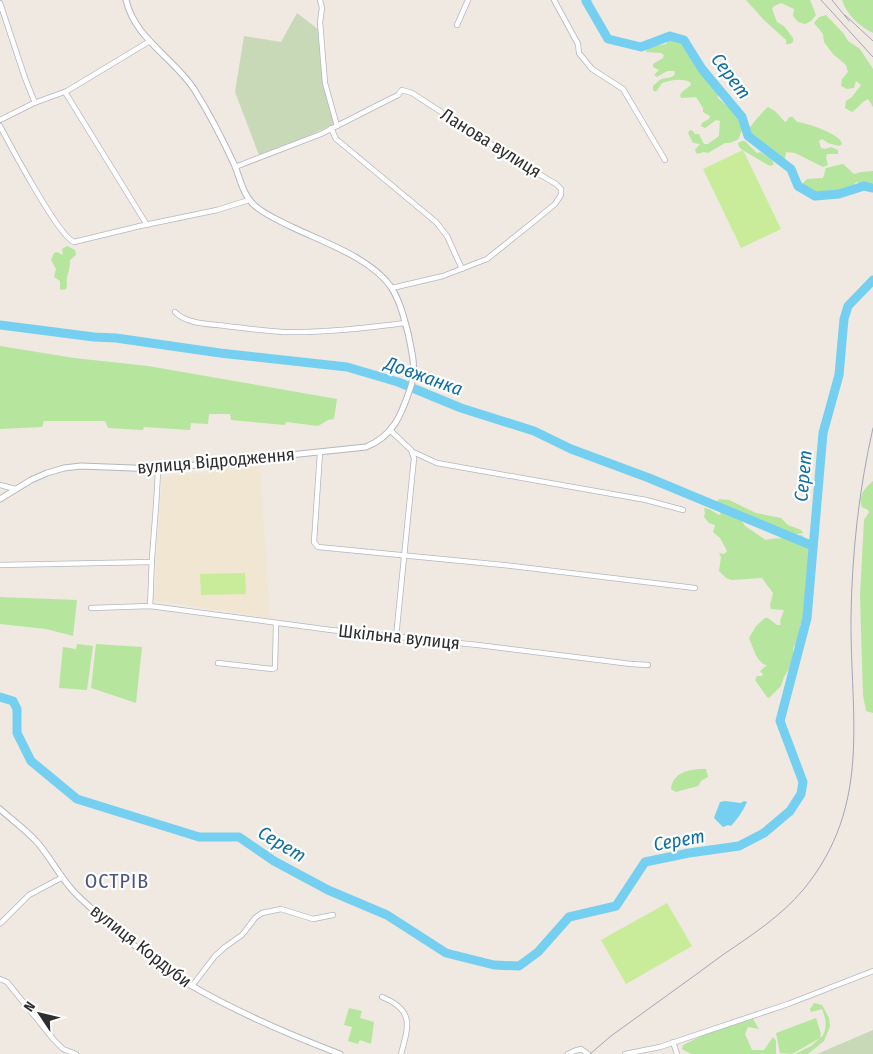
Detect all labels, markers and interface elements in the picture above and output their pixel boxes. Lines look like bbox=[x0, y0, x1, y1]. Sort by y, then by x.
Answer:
water label: Серет bbox=[706, 48, 756, 104]
street label: Ланова вулиця bbox=[437, 103, 545, 183]
water label: Довжанка bbox=[380, 351, 466, 401]
street label: вулиця Відродження bbox=[136, 443, 296, 479]
water label: Серет bbox=[789, 449, 817, 503]
street label: Шкільна вулиця bbox=[337, 620, 461, 654]
water label: Серет bbox=[254, 821, 310, 867]
water label: Серет bbox=[652, 824, 706, 856]
district label: ОСТРІВ bbox=[85, 869, 149, 893]
street label: вулиця Кордуби bbox=[86, 900, 196, 992]
north arrow bbox=[15, 989, 65, 1039]
text: N bbox=[20, 999, 39, 1015]

